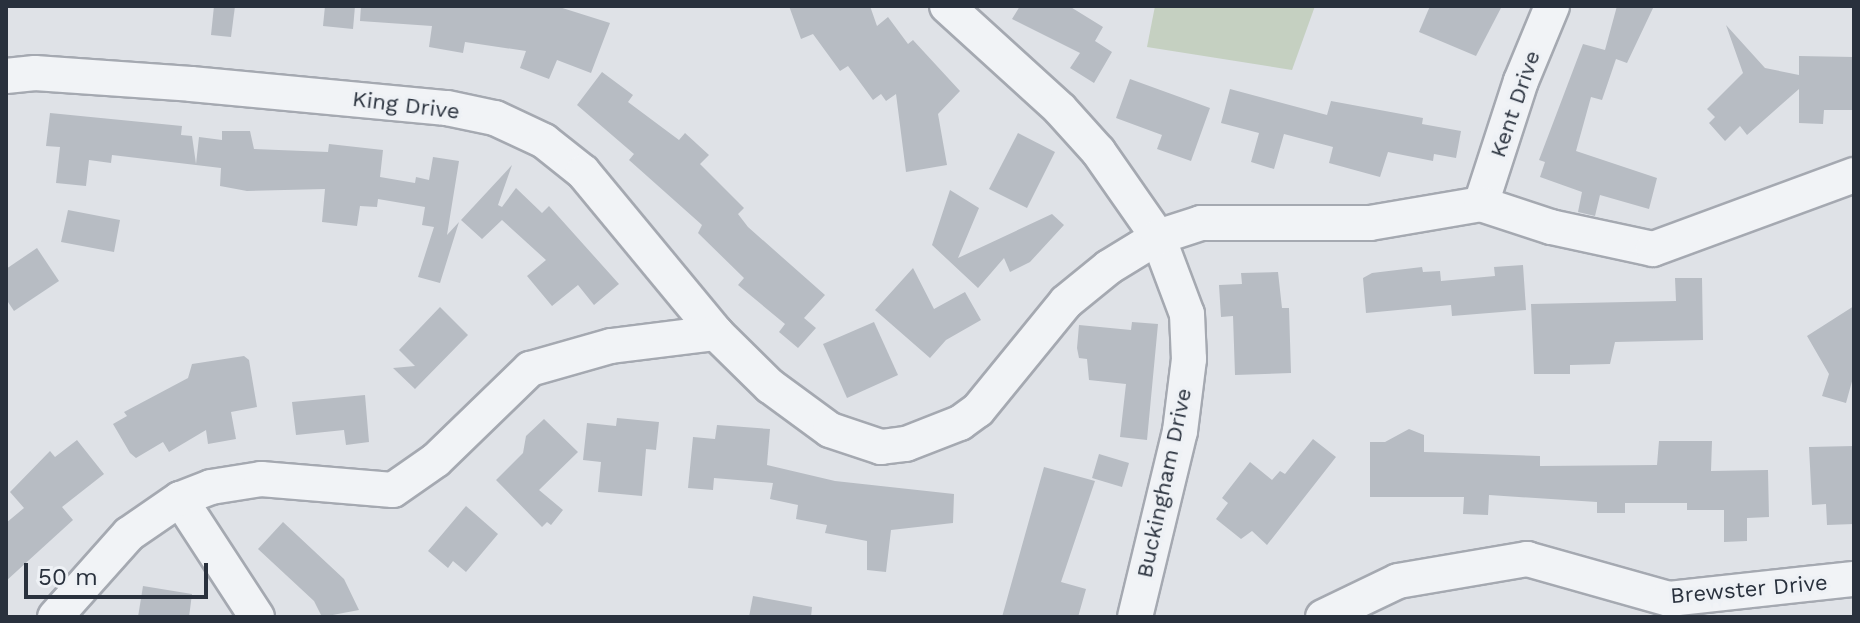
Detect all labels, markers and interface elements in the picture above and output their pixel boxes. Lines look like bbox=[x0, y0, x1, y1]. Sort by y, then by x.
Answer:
street label: Kent Drive bbox=[1484, 47, 1546, 161]
street label: King Drive bbox=[351, 85, 461, 125]
street label: Buckingham Drive bbox=[1131, 386, 1197, 580]
scale bar bbox=[28, 547, 212, 597]
text: 50 m bbox=[38, 563, 98, 591]
street label: Brewster Drive bbox=[1669, 569, 1829, 609]

